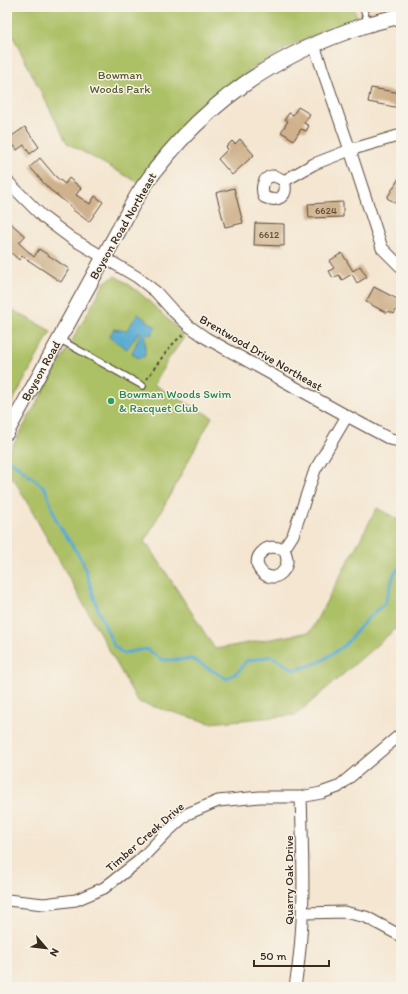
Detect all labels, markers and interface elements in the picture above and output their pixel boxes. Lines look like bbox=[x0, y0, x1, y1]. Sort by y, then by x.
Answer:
park label: Bowman Woods Park bbox=[90, 68, 151, 96]
street label: Boyson Road Northeast bbox=[87, 170, 160, 282]
house number: 6624 bbox=[315, 204, 337, 217]
house number: 6612 bbox=[259, 228, 280, 241]
street label: Brentwood Drive Northeast bbox=[197, 312, 325, 394]
street label: Boyson Road bbox=[19, 338, 63, 404]
place label: Bowman Woods Swim & Racquet Club bbox=[119, 387, 231, 415]
marker: Bowman Woods Swim & Racquet Club bbox=[106, 396, 116, 406]
street label: Timber Creek Drive bbox=[103, 799, 187, 875]
street label: Quarry Oak Drive bbox=[282, 835, 296, 925]
north arrow bbox=[26, 928, 66, 968]
scale bar bbox=[254, 942, 329, 968]
text: N bbox=[47, 946, 62, 959]
text: 50 m bbox=[260, 949, 286, 963]

